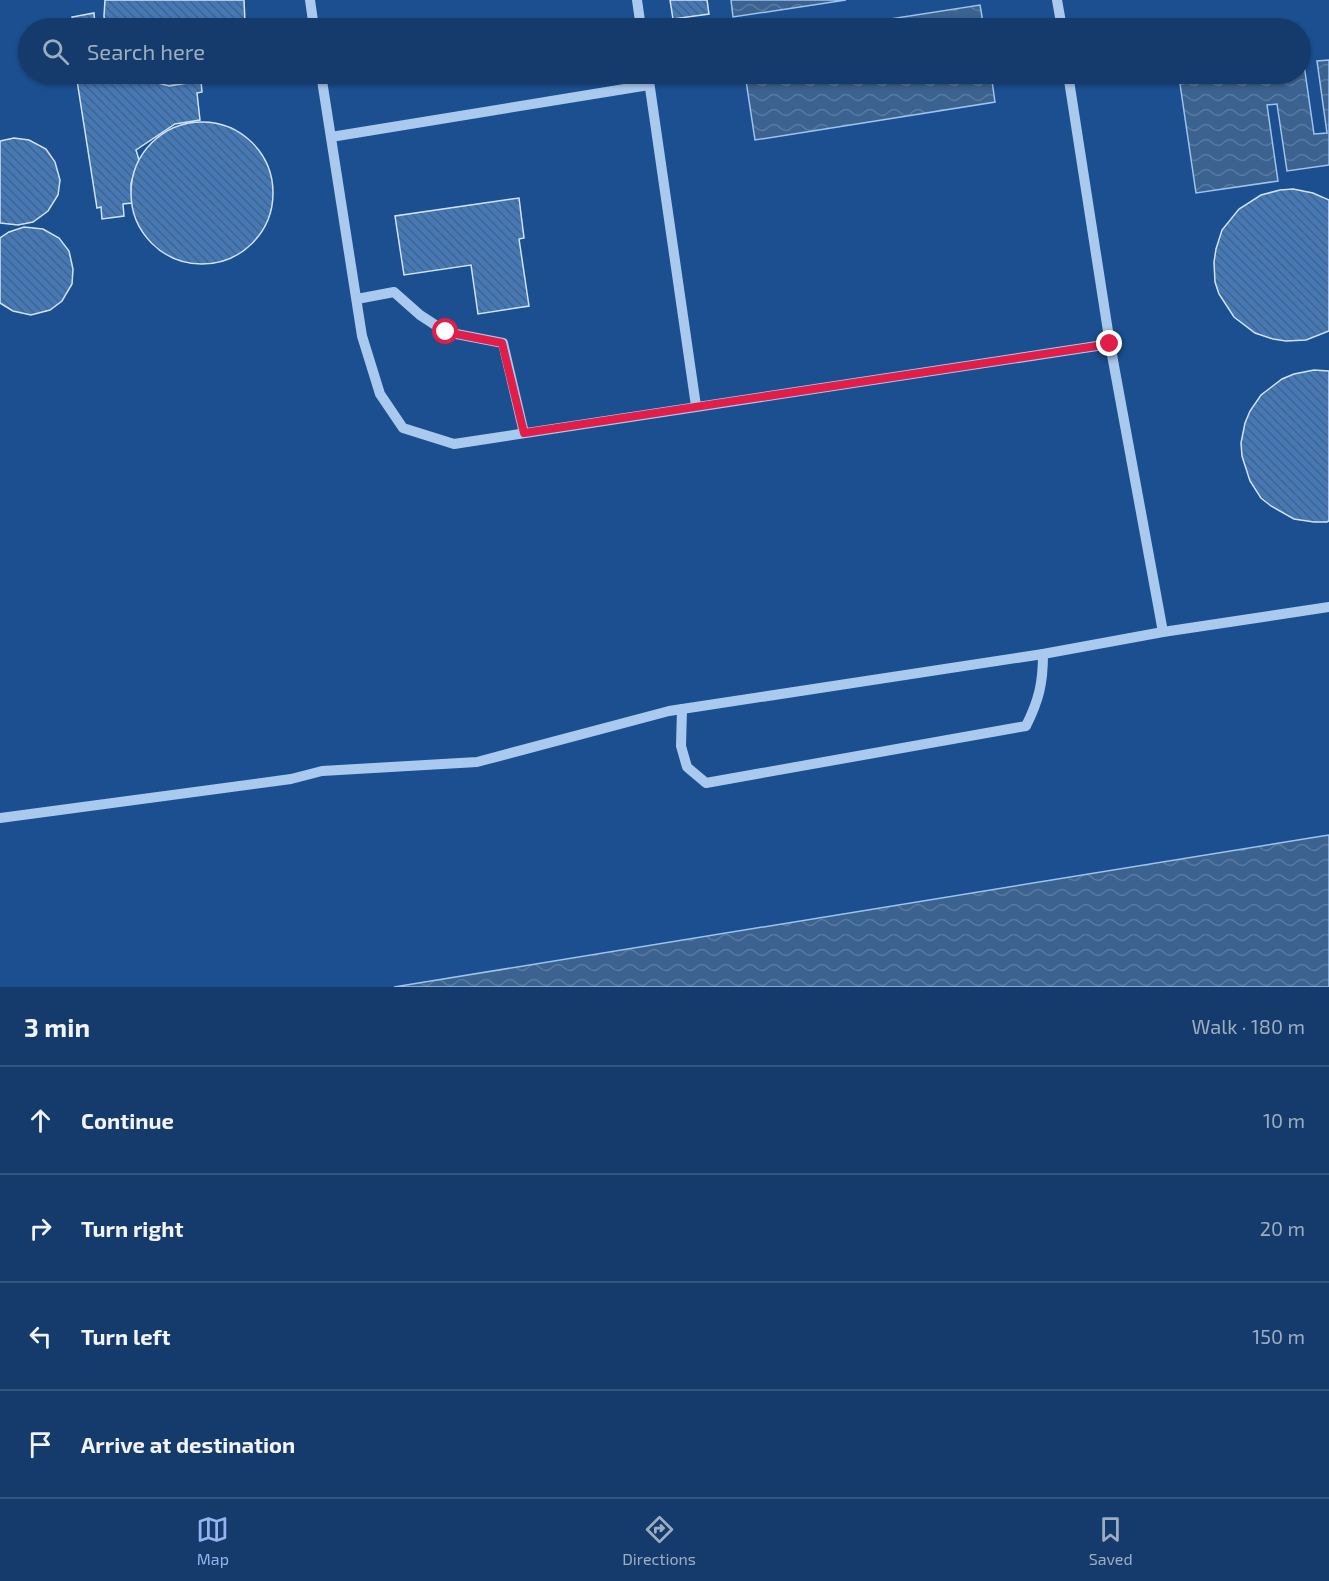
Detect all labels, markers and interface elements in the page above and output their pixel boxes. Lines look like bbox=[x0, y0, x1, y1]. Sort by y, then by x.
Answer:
search box bbox=[18, 18, 1311, 84]
icon: search bbox=[39, 35, 72, 68]
text: Search here bbox=[87, 38, 205, 64]
route start bbox=[432, 318, 458, 344]
route end bbox=[1096, 330, 1122, 356]
text: 3 min bbox=[24, 1011, 90, 1042]
text: Walk · 180 m bbox=[1192, 1014, 1305, 1038]
icon: ahead bbox=[24, 1104, 57, 1137]
text: Continue bbox=[81, 1107, 174, 1133]
text: 10 m bbox=[1263, 1108, 1305, 1132]
icon: right bbox=[24, 1212, 57, 1245]
text: Turn right bbox=[81, 1215, 183, 1241]
text: 20 m bbox=[1260, 1216, 1305, 1240]
icon: left bbox=[24, 1320, 57, 1353]
text: Turn left bbox=[81, 1323, 170, 1349]
text: 150 m bbox=[1252, 1324, 1305, 1348]
icon: arrive bbox=[24, 1428, 57, 1461]
text: Arrive at destination bbox=[81, 1431, 295, 1457]
tab: Map bbox=[196, 1513, 229, 1568]
tab: Directions bbox=[622, 1513, 696, 1568]
tab: Saved bbox=[1089, 1513, 1133, 1568]

